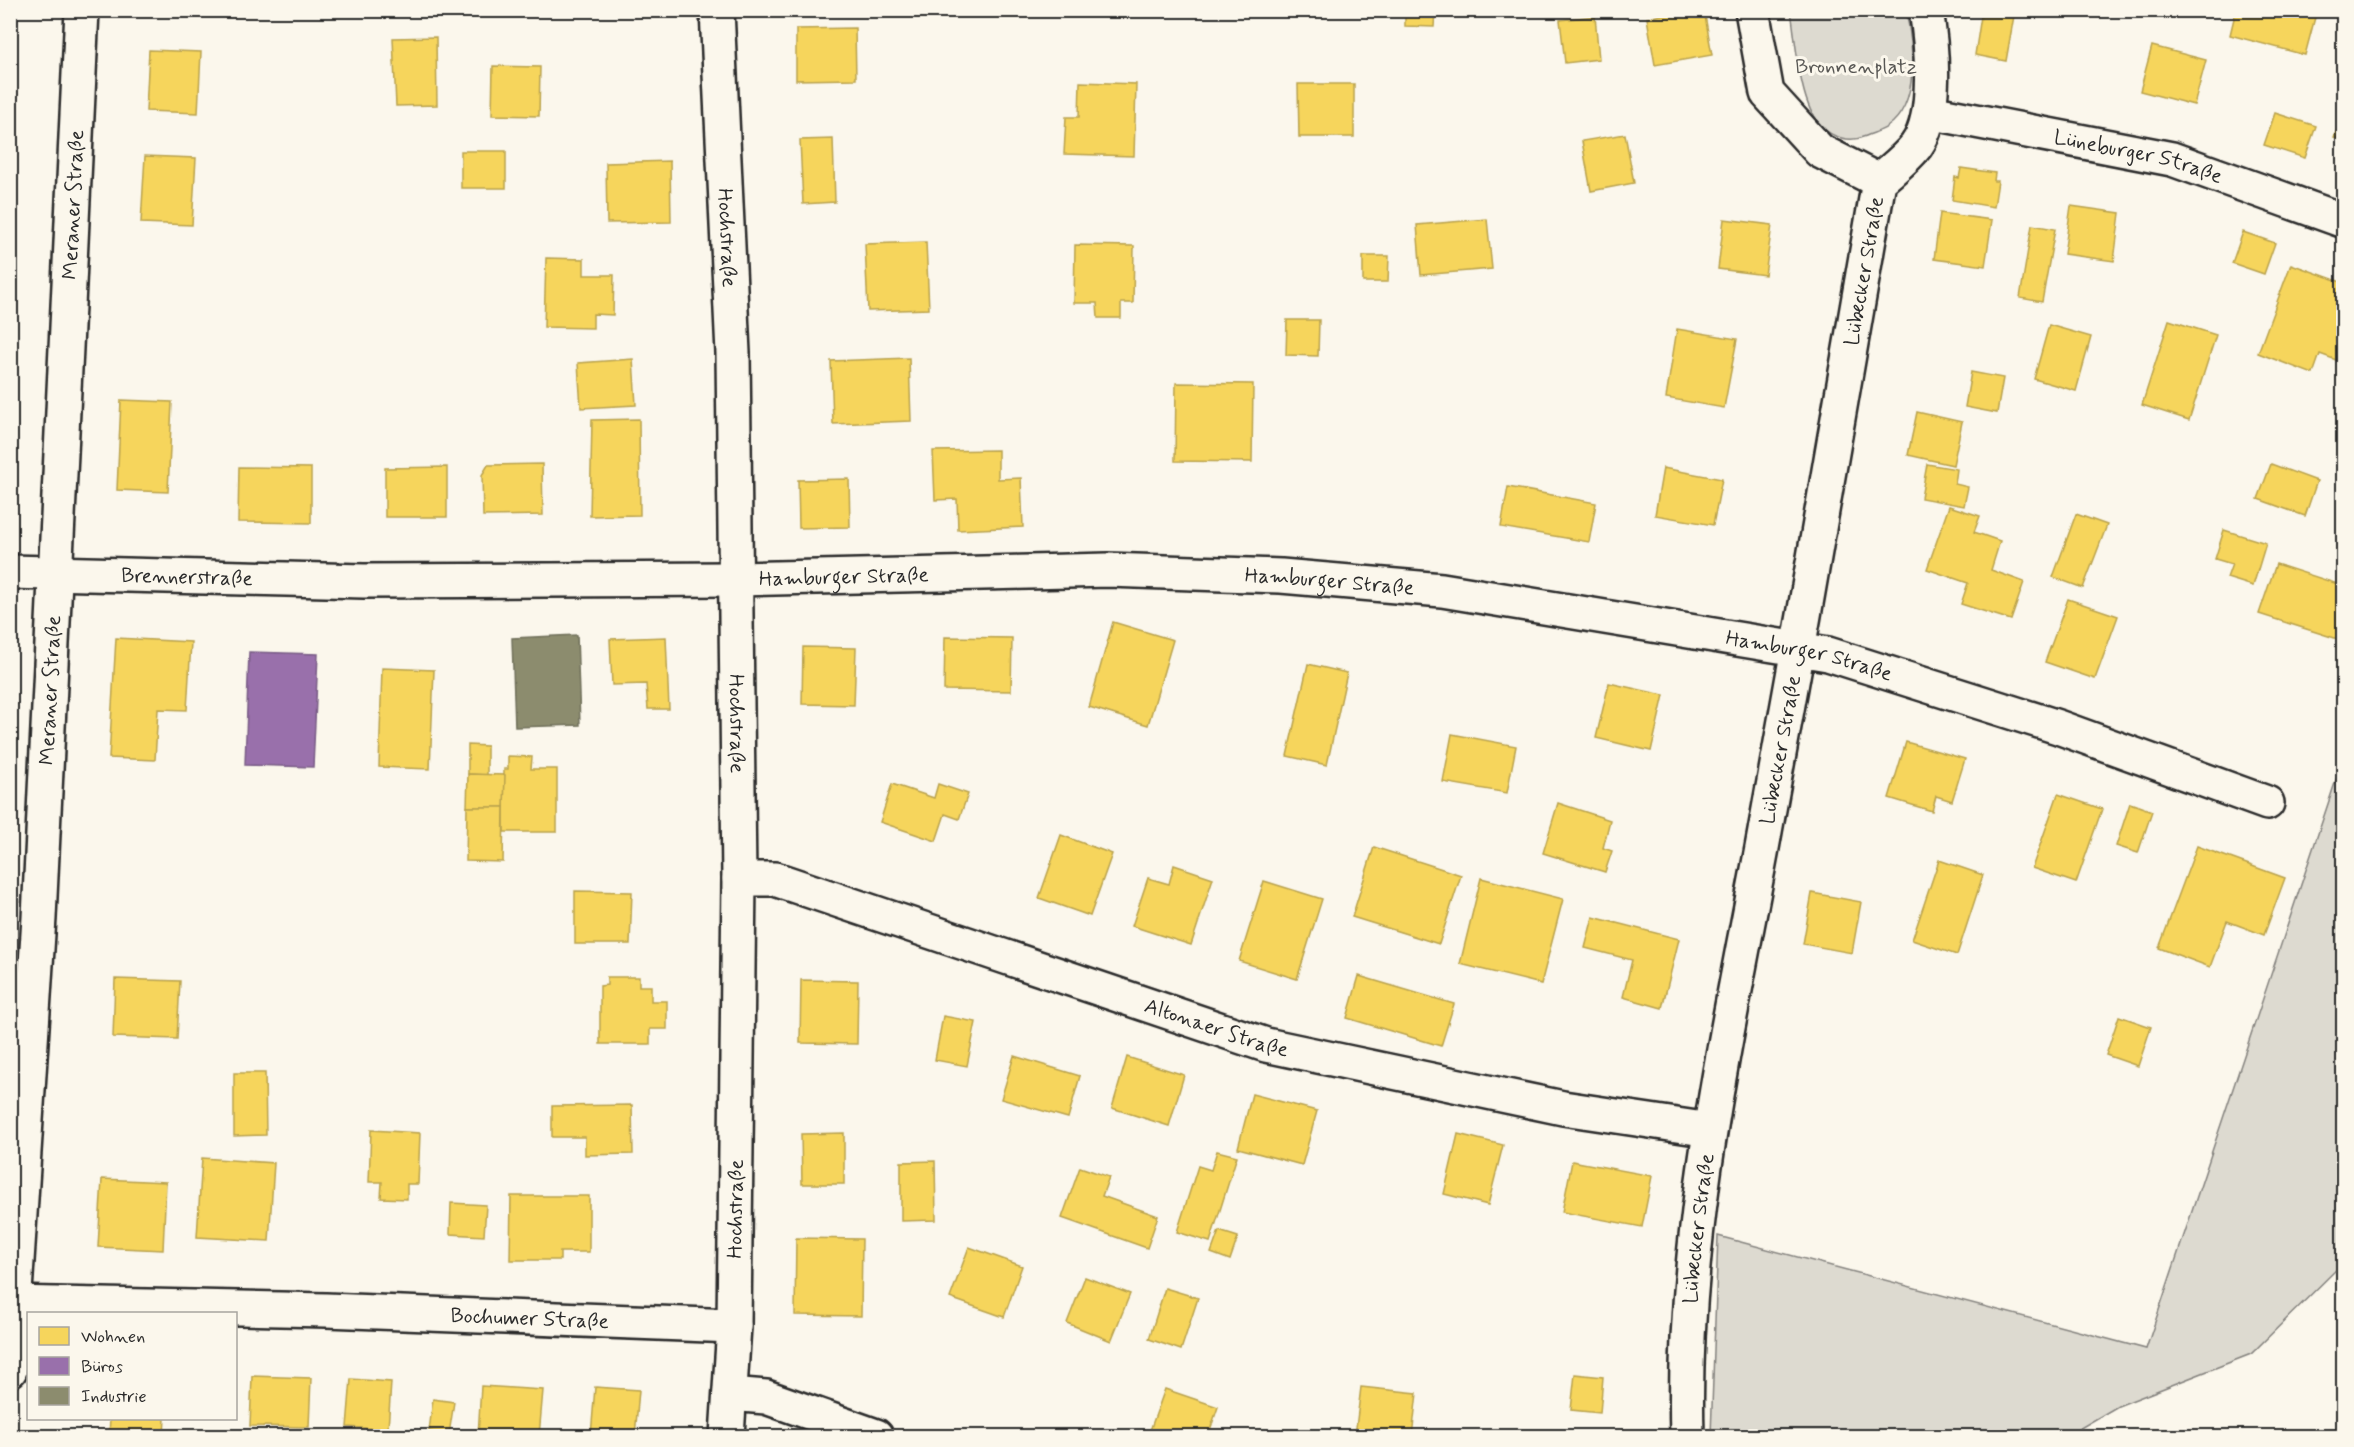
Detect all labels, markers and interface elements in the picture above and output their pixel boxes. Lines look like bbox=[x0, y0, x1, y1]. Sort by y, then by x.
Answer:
park label: Bronnenplatz bbox=[1795, 53, 1917, 81]
street label: Lüneburger Straße bbox=[2051, 123, 2226, 191]
street label: Meraner Straße bbox=[56, 129, 91, 280]
street label: Hochstraße bbox=[710, 188, 743, 288]
street label: Lübecker Straße bbox=[1838, 194, 1891, 348]
street label: Hamburger Straße bbox=[759, 561, 929, 594]
street label: Brennerstraße bbox=[121, 562, 253, 593]
street label: Hamburger Straße bbox=[1244, 562, 1415, 603]
street label: Meraner Straße bbox=[33, 615, 68, 766]
street label: Hamburger Straße bbox=[1724, 624, 1896, 688]
street label: Lübecker Straße bbox=[1754, 673, 1808, 827]
street label: Hochstraße bbox=[722, 674, 751, 773]
street label: Altonaer Straße bbox=[1141, 992, 1291, 1064]
street label: Lübecker Straße bbox=[1677, 1152, 1722, 1305]
street label: Hochstraße bbox=[721, 1159, 751, 1259]
street label: Bochumer Straße bbox=[450, 1302, 609, 1336]
legend bbox=[27, 1312, 237, 1420]
text: Wohnen bbox=[81, 1325, 145, 1349]
text: Büros bbox=[81, 1355, 123, 1379]
text: Industrie bbox=[81, 1385, 147, 1409]

